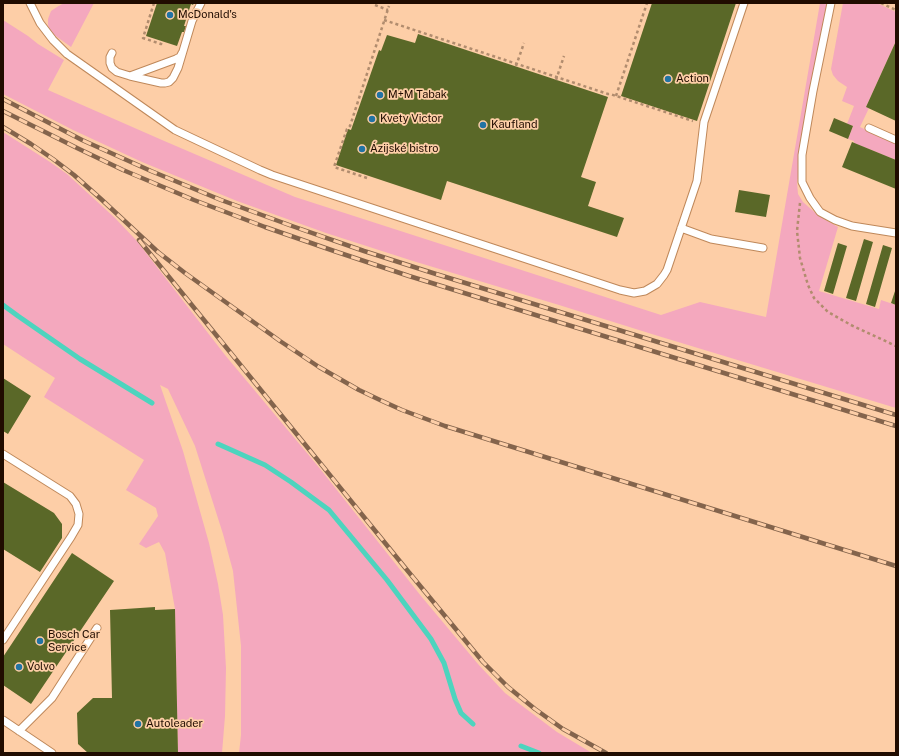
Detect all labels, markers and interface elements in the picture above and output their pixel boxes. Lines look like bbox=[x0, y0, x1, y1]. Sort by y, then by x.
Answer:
place label: McDonald's bbox=[178, 8, 237, 22]
marker: McDonald's bbox=[165, 10, 175, 20]
place label: Action bbox=[676, 72, 709, 86]
marker: Action bbox=[663, 74, 673, 84]
place label: M+M Tabak bbox=[388, 88, 447, 102]
marker: M+M Tabak bbox=[375, 90, 385, 100]
place label: Kvety Victor bbox=[380, 112, 442, 126]
marker: Kvety Victor bbox=[367, 114, 377, 124]
place label: Kaufland bbox=[491, 118, 538, 132]
marker: Kaufland bbox=[478, 120, 488, 130]
place label: Ázijské bistro bbox=[370, 142, 439, 156]
marker: Ázijské bistro bbox=[357, 144, 367, 154]
place label: Bosch Car Service bbox=[48, 628, 100, 654]
marker: Bosch Car Service bbox=[35, 636, 45, 646]
place label: Volvo bbox=[27, 660, 55, 674]
marker: Volvo bbox=[14, 662, 24, 672]
place label: Autoleader bbox=[146, 717, 203, 731]
marker: Autoleader bbox=[133, 719, 143, 729]

